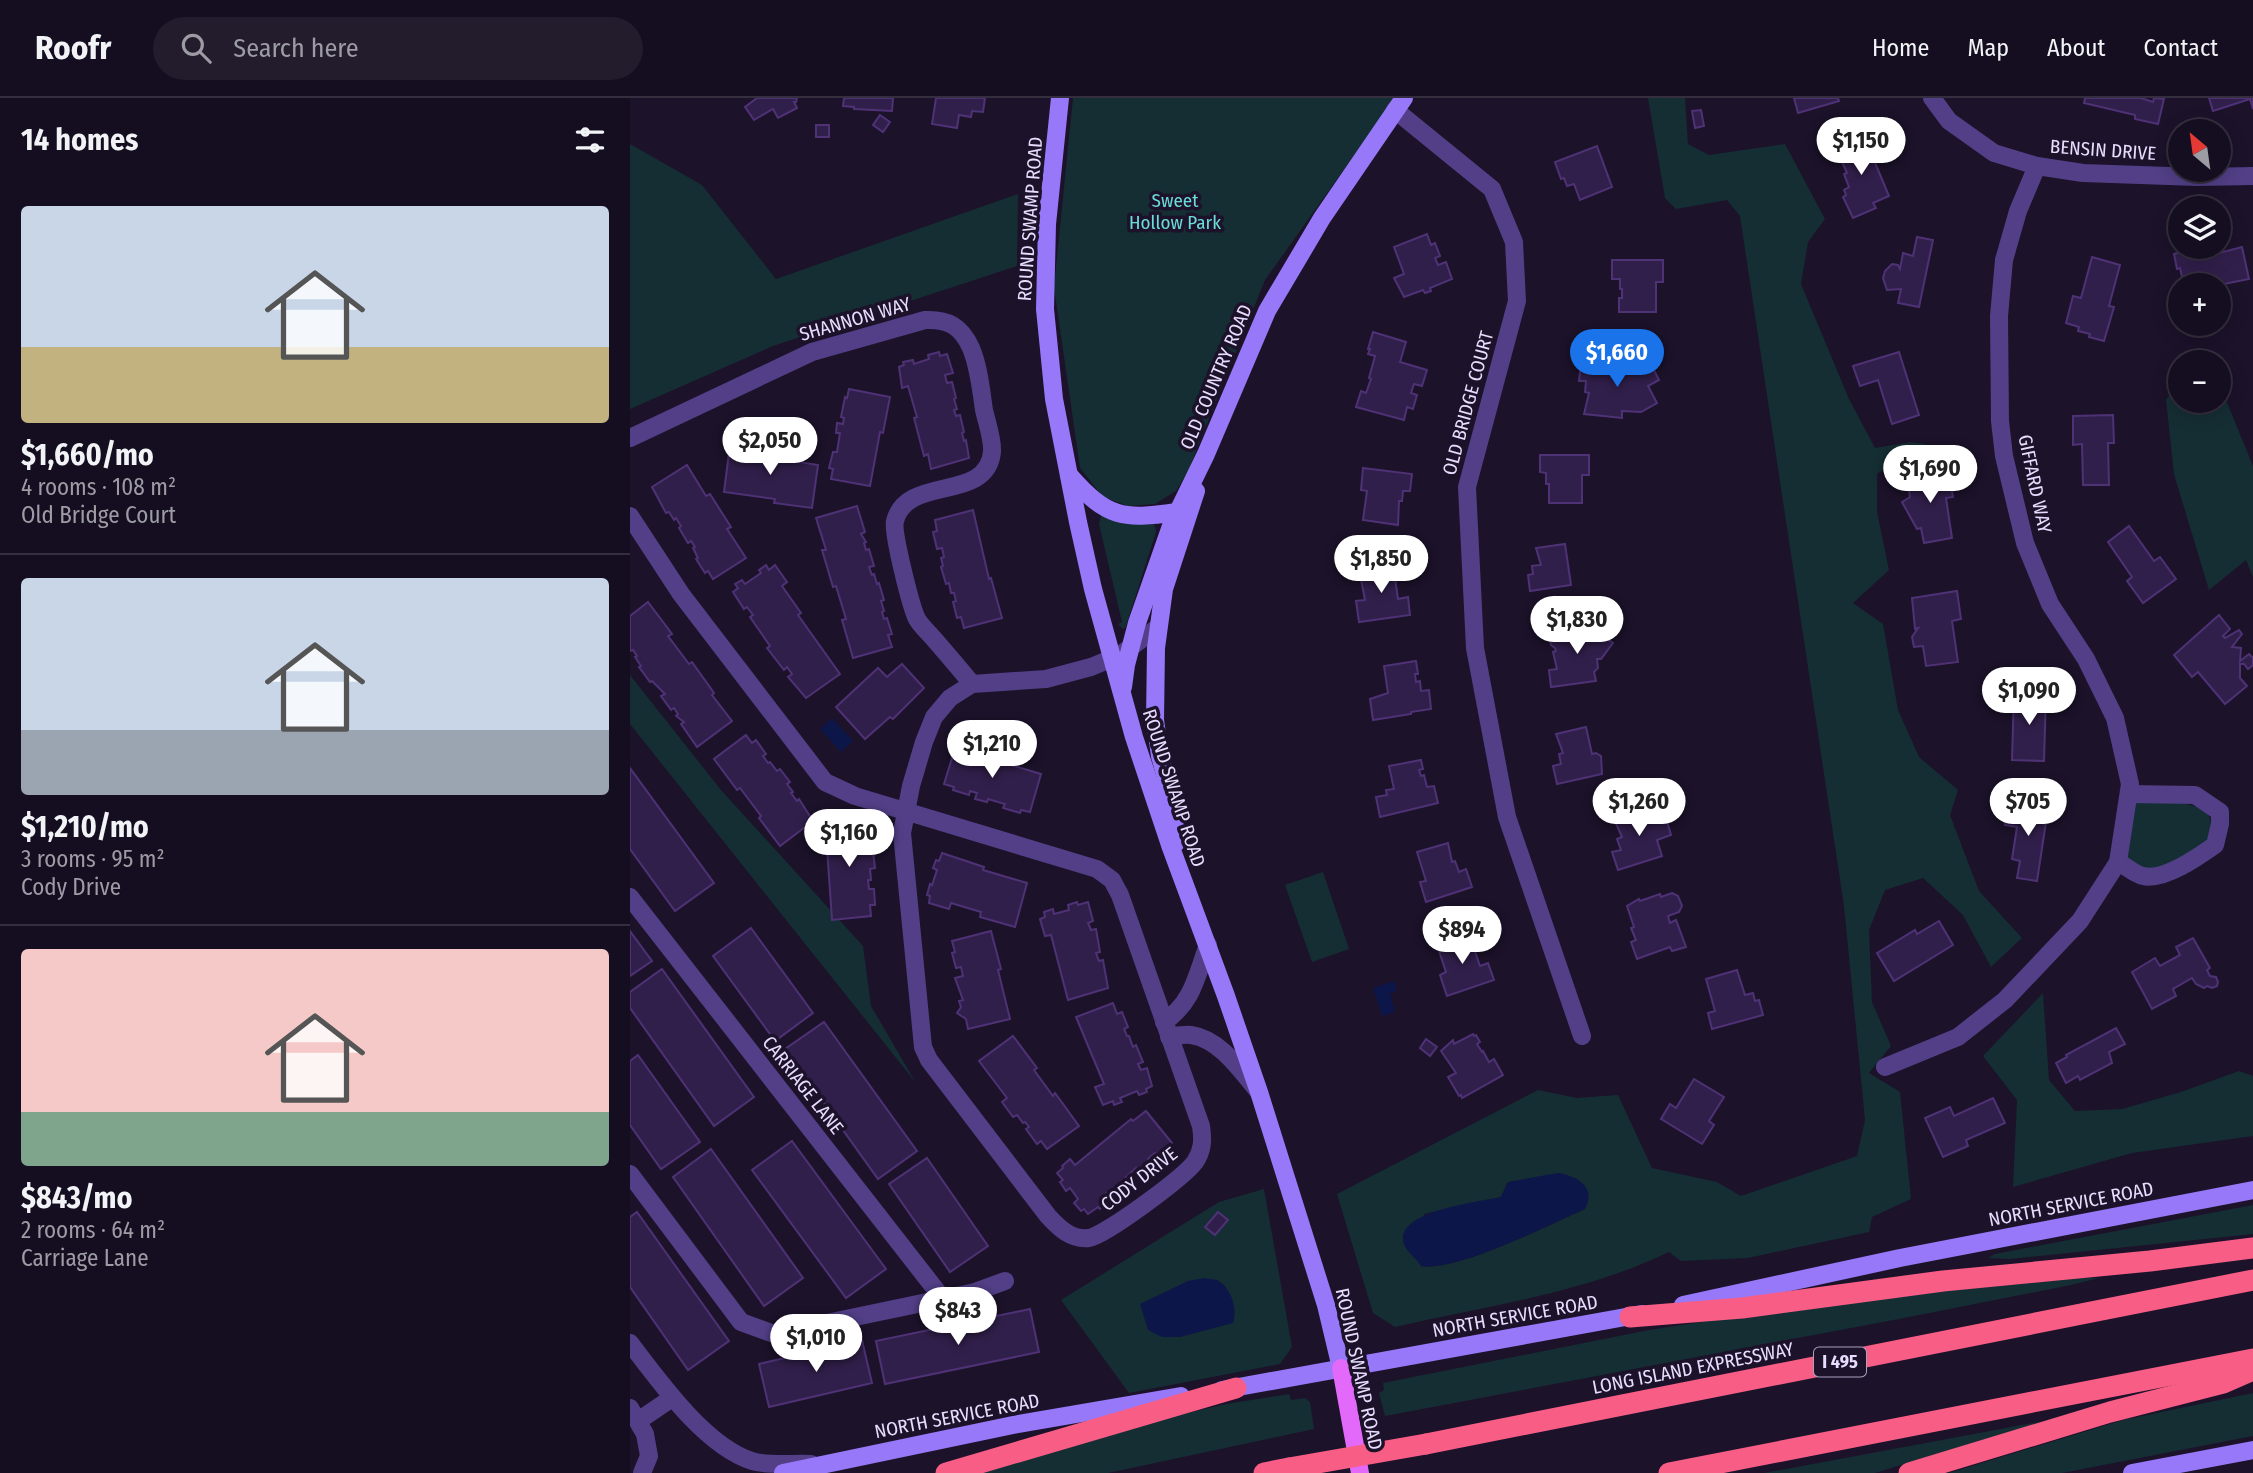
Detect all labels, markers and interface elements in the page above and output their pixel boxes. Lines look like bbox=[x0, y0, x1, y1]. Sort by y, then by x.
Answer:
search box bbox=[153, 17, 643, 80]
text: Roofr bbox=[35, 28, 111, 68]
icon: search bbox=[177, 29, 215, 67]
text: Search here bbox=[233, 33, 359, 64]
text: Home bbox=[1872, 34, 1929, 62]
text: Map bbox=[1967, 34, 2009, 62]
text: About bbox=[2047, 34, 2105, 62]
text: Contact bbox=[2143, 34, 2218, 62]
pin: $1,150 bbox=[1804, 118, 1918, 177]
north arrow bbox=[2168, 119, 2231, 182]
map controls bbox=[2168, 119, 2231, 413]
icon: filters bbox=[571, 121, 609, 159]
text: 14 homes bbox=[21, 122, 138, 158]
text: $1,150 bbox=[1833, 126, 1889, 154]
street label: BENSIN DRIVE bbox=[2049, 135, 2157, 165]
street label: ROUND SWAMP ROAD bbox=[1013, 136, 1047, 302]
park label: Sweet Hollow Park bbox=[1129, 189, 1221, 234]
button: layers bbox=[2168, 196, 2231, 259]
icon: home bbox=[252, 252, 378, 378]
button: + bbox=[2168, 273, 2231, 336]
street label: SHANNON WAY bbox=[797, 292, 914, 346]
street label: OLD COUNTRY ROAD bbox=[1175, 301, 1257, 453]
street label: OLD BRIDGE COURT bbox=[1438, 328, 1498, 477]
pin: $1,660 bbox=[1560, 330, 1674, 389]
text: $1,660 bbox=[1586, 338, 1648, 366]
button: − bbox=[2168, 350, 2231, 413]
pin: $2,050 bbox=[713, 418, 827, 477]
text: $2,050 bbox=[738, 426, 802, 454]
street label: GIFFARD WAY bbox=[2013, 433, 2057, 536]
text: $1,660/mo bbox=[21, 437, 154, 473]
pin: $1,690 bbox=[1873, 446, 1987, 505]
text: $1,690 bbox=[1899, 454, 1961, 482]
text: 4 rooms · 108 m² bbox=[21, 473, 176, 501]
text: Old Bridge Court bbox=[21, 501, 176, 529]
pin: $1,850 bbox=[1324, 536, 1438, 595]
text: $1,850 bbox=[1350, 544, 1412, 572]
pin: $1,830 bbox=[1520, 596, 1634, 656]
text: $1,830 bbox=[1546, 605, 1608, 633]
icon: home bbox=[252, 624, 378, 750]
pin: $1,090 bbox=[1972, 668, 2086, 727]
text: $1,090 bbox=[1998, 676, 2060, 704]
street label: ROUND SWAMP ROAD bbox=[1138, 706, 1210, 870]
pin: $1,210 bbox=[935, 720, 1049, 780]
text: $1,210 bbox=[963, 729, 1021, 757]
pin: $1,260 bbox=[1582, 778, 1696, 838]
pin: $705 bbox=[1987, 778, 2069, 838]
text: $1,260 bbox=[1609, 787, 1669, 815]
text: $705 bbox=[2006, 787, 2050, 815]
text: $1,210/mo bbox=[21, 809, 149, 845]
pin: $1,160 bbox=[792, 810, 906, 869]
text: $1,160 bbox=[820, 818, 878, 846]
text: 3 rooms · 95 m² bbox=[21, 845, 165, 873]
text: Cody Drive bbox=[21, 873, 121, 901]
pin: $894 bbox=[1421, 906, 1503, 966]
text: $894 bbox=[1439, 915, 1485, 943]
icon: home bbox=[252, 995, 378, 1121]
street label: CARRIAGE LANE bbox=[758, 1031, 849, 1139]
street label: CODY DRIVE bbox=[1096, 1142, 1182, 1216]
street label: NORTH SERVICE ROAD bbox=[1987, 1177, 2155, 1231]
text: $843/mo bbox=[21, 1180, 133, 1216]
text: 2 rooms · 64 m² bbox=[21, 1216, 165, 1244]
text: Carriage Lane bbox=[21, 1244, 149, 1272]
street label: ROUND SWAMP ROAD bbox=[1331, 1286, 1387, 1452]
pin: $843 bbox=[917, 1288, 999, 1347]
street label: NORTH SERVICE ROAD bbox=[1431, 1290, 1599, 1342]
text: $843 bbox=[935, 1296, 981, 1324]
pin: $1,010 bbox=[759, 1314, 873, 1374]
text: $1,010 bbox=[786, 1323, 846, 1351]
street label: LONG ISLAND EXPRESSWAY bbox=[1590, 1337, 1796, 1399]
road number: I 495 bbox=[1814, 1348, 1866, 1377]
street label: NORTH SERVICE ROAD bbox=[873, 1389, 1041, 1443]

